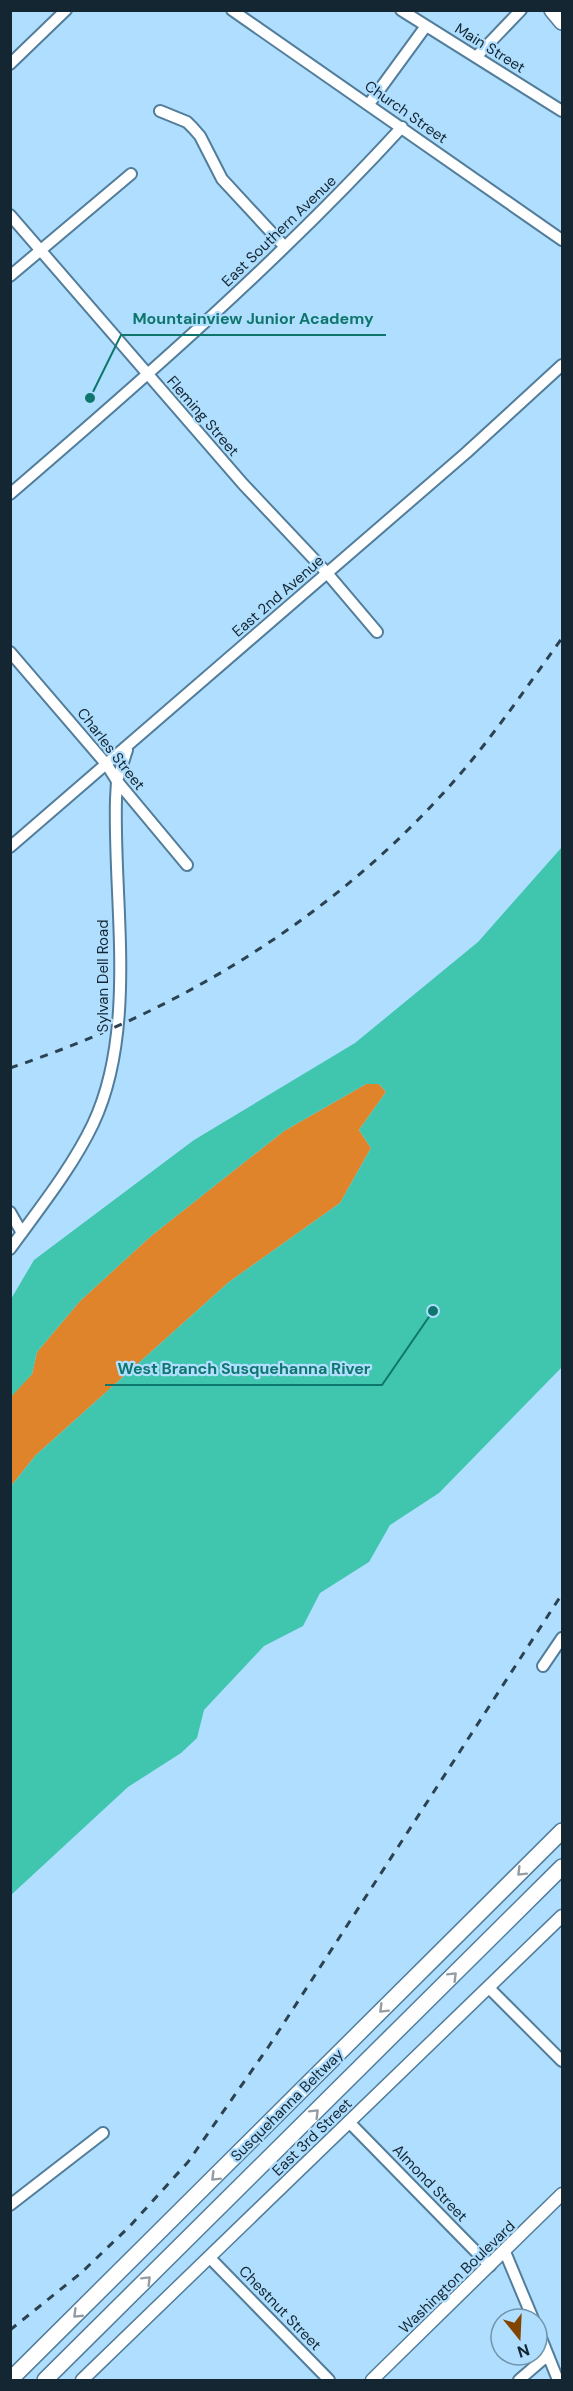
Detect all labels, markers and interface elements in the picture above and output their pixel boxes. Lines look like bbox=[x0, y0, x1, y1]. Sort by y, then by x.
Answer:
street label: Main Street bbox=[451, 18, 529, 78]
street label: Church Street bbox=[361, 76, 452, 148]
street label: East Southern Avenue bbox=[217, 171, 341, 291]
callout: Mountainview Junior Academy bbox=[121, 301, 386, 335]
text: Mountainview Junior Academy bbox=[132, 308, 374, 329]
street label: Fleming Street bbox=[163, 372, 244, 461]
street label: East 2nd Avenue bbox=[228, 551, 328, 641]
street label: Charles Street bbox=[73, 704, 149, 794]
street label: Sylvan Dell Road bbox=[93, 919, 113, 1033]
callout: West Branch Susquehanna River bbox=[105, 1351, 382, 1385]
text: West Branch Susquehanna River bbox=[118, 1358, 371, 1379]
one-way arrow bbox=[518, 1865, 528, 1876]
one-way arrow bbox=[446, 1972, 457, 1983]
one-way arrow bbox=[379, 2002, 390, 2013]
street label: Susquehanna Beltway bbox=[226, 2044, 348, 2166]
street label: East 3rd Street bbox=[268, 2094, 356, 2180]
one-way arrow bbox=[307, 2109, 318, 2120]
street label: Almond Street bbox=[388, 2140, 472, 2226]
one-way arrow bbox=[211, 2169, 222, 2180]
street label: Washington Boulevard bbox=[395, 2216, 519, 2338]
street label: Chestnut Street bbox=[234, 2261, 326, 2355]
one-way arrow bbox=[139, 2277, 150, 2288]
one-way arrow bbox=[73, 2307, 84, 2318]
north arrow bbox=[489, 2307, 549, 2367]
text: N bbox=[515, 2339, 532, 2363]

